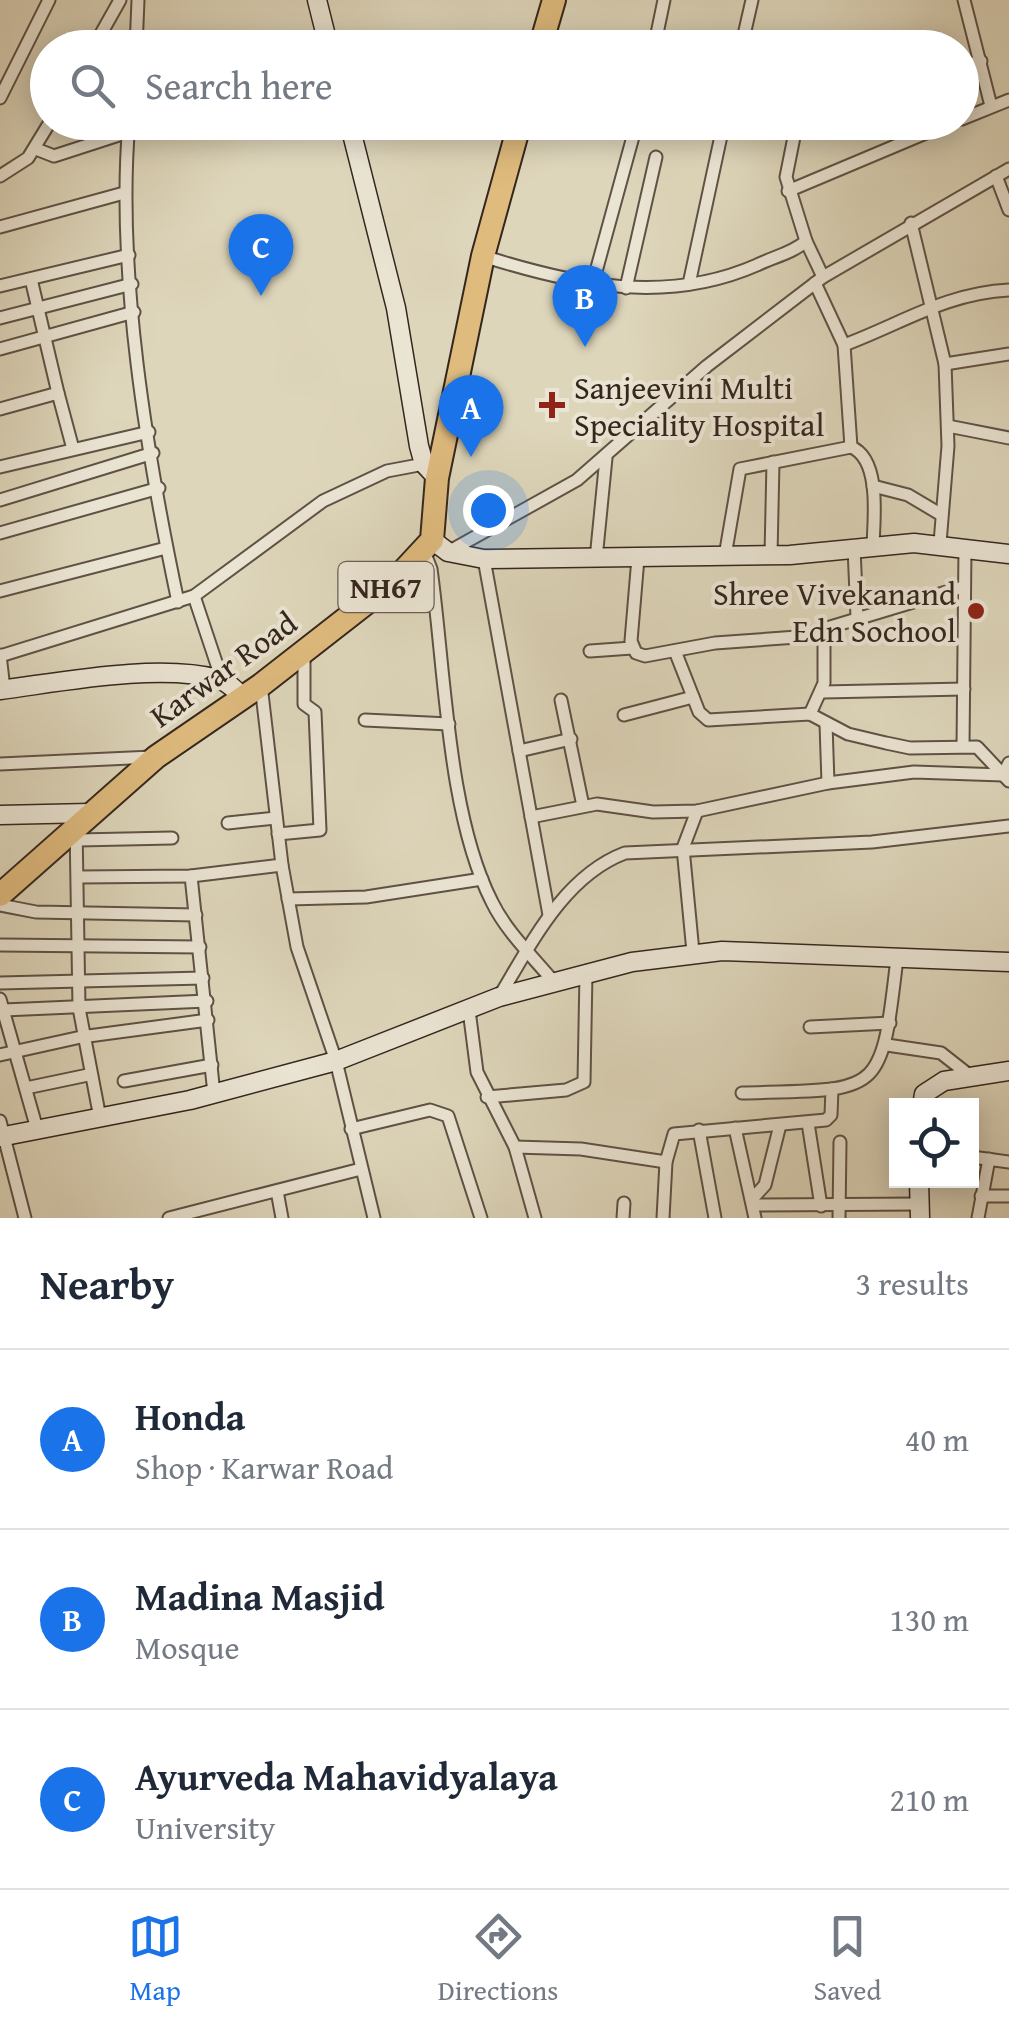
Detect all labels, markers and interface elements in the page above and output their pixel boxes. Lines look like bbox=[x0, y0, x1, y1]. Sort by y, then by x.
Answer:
search box bbox=[30, 30, 979, 140]
text: Search here bbox=[145, 57, 333, 113]
icon: search bbox=[65, 58, 120, 113]
pin: C bbox=[228, 214, 294, 296]
pin: B bbox=[552, 264, 618, 347]
place label: Sanjeevini Multi Speciality Hospital bbox=[574, 364, 824, 448]
pin: A bbox=[438, 374, 504, 457]
marker: Sanjeevini Multi Speciality Hospital bbox=[539, 392, 565, 418]
your location bbox=[463, 485, 514, 536]
road number: NH67 bbox=[338, 562, 434, 612]
place label: Shree Vivekanand Edn Sochool bbox=[713, 570, 956, 654]
street label: Karwar Road bbox=[140, 599, 306, 739]
marker: Shree Vivekanand Edn Sochool bbox=[965, 600, 987, 622]
map controls bbox=[889, 1098, 979, 1188]
button: locate bbox=[889, 1098, 979, 1188]
text: Nearby bbox=[40, 1253, 174, 1314]
text: 3 results bbox=[856, 1260, 969, 1307]
text: Honda bbox=[135, 1388, 245, 1444]
text: A bbox=[62, 1416, 83, 1463]
text: 40 m bbox=[905, 1416, 969, 1463]
text: Shop · Karwar Road bbox=[135, 1444, 393, 1491]
text: Madina Masjid bbox=[135, 1568, 384, 1624]
text: B bbox=[63, 1596, 82, 1643]
text: 130 m bbox=[890, 1596, 969, 1643]
text: Mosque bbox=[135, 1624, 239, 1671]
text: Ayurveda Mahavidyalaya bbox=[135, 1748, 558, 1804]
text: C bbox=[63, 1776, 82, 1823]
text: 210 m bbox=[890, 1776, 969, 1823]
text: University bbox=[135, 1804, 275, 1851]
tab: Map bbox=[128, 1909, 183, 2010]
tab: Directions bbox=[438, 1909, 558, 2010]
tab: Saved bbox=[814, 1909, 881, 2010]

